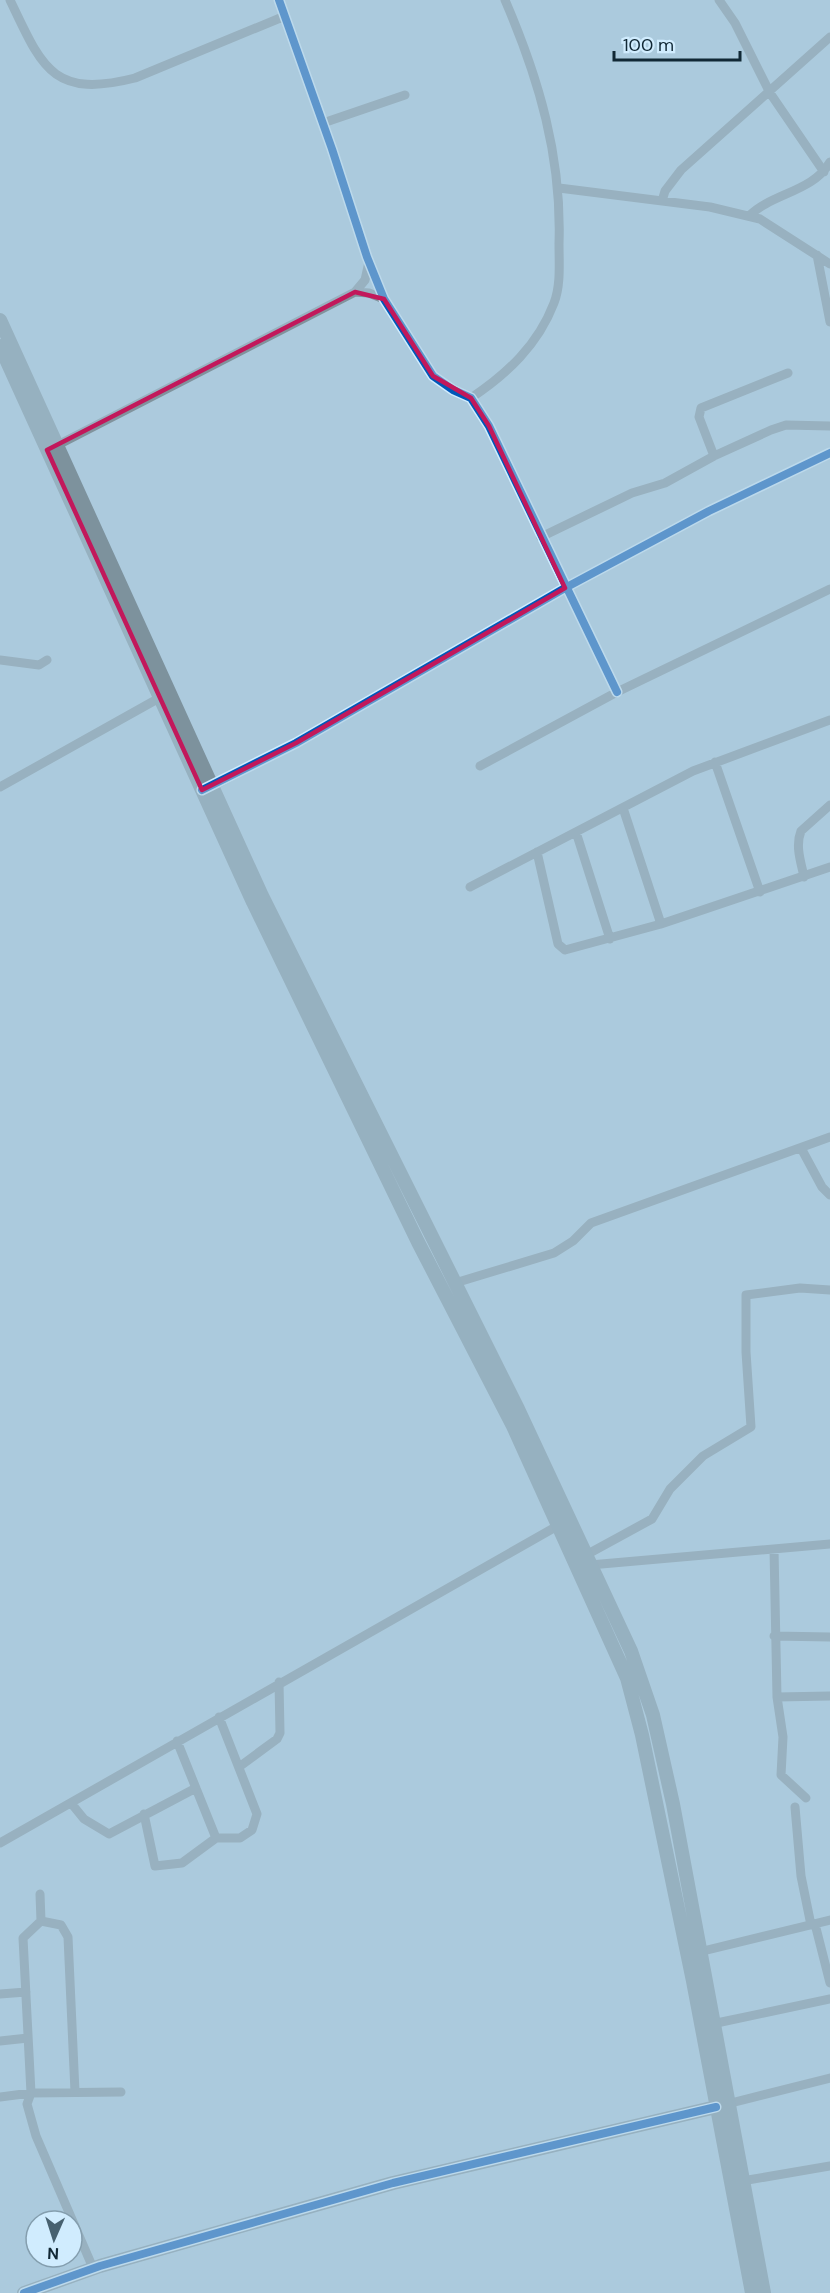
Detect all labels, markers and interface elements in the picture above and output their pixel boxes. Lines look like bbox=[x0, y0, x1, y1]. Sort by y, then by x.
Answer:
scale bar bbox=[614, 24, 740, 62]
text: 100 m bbox=[623, 33, 674, 57]
north arrow bbox=[24, 2209, 84, 2269]
text: N bbox=[47, 2243, 60, 2264]

